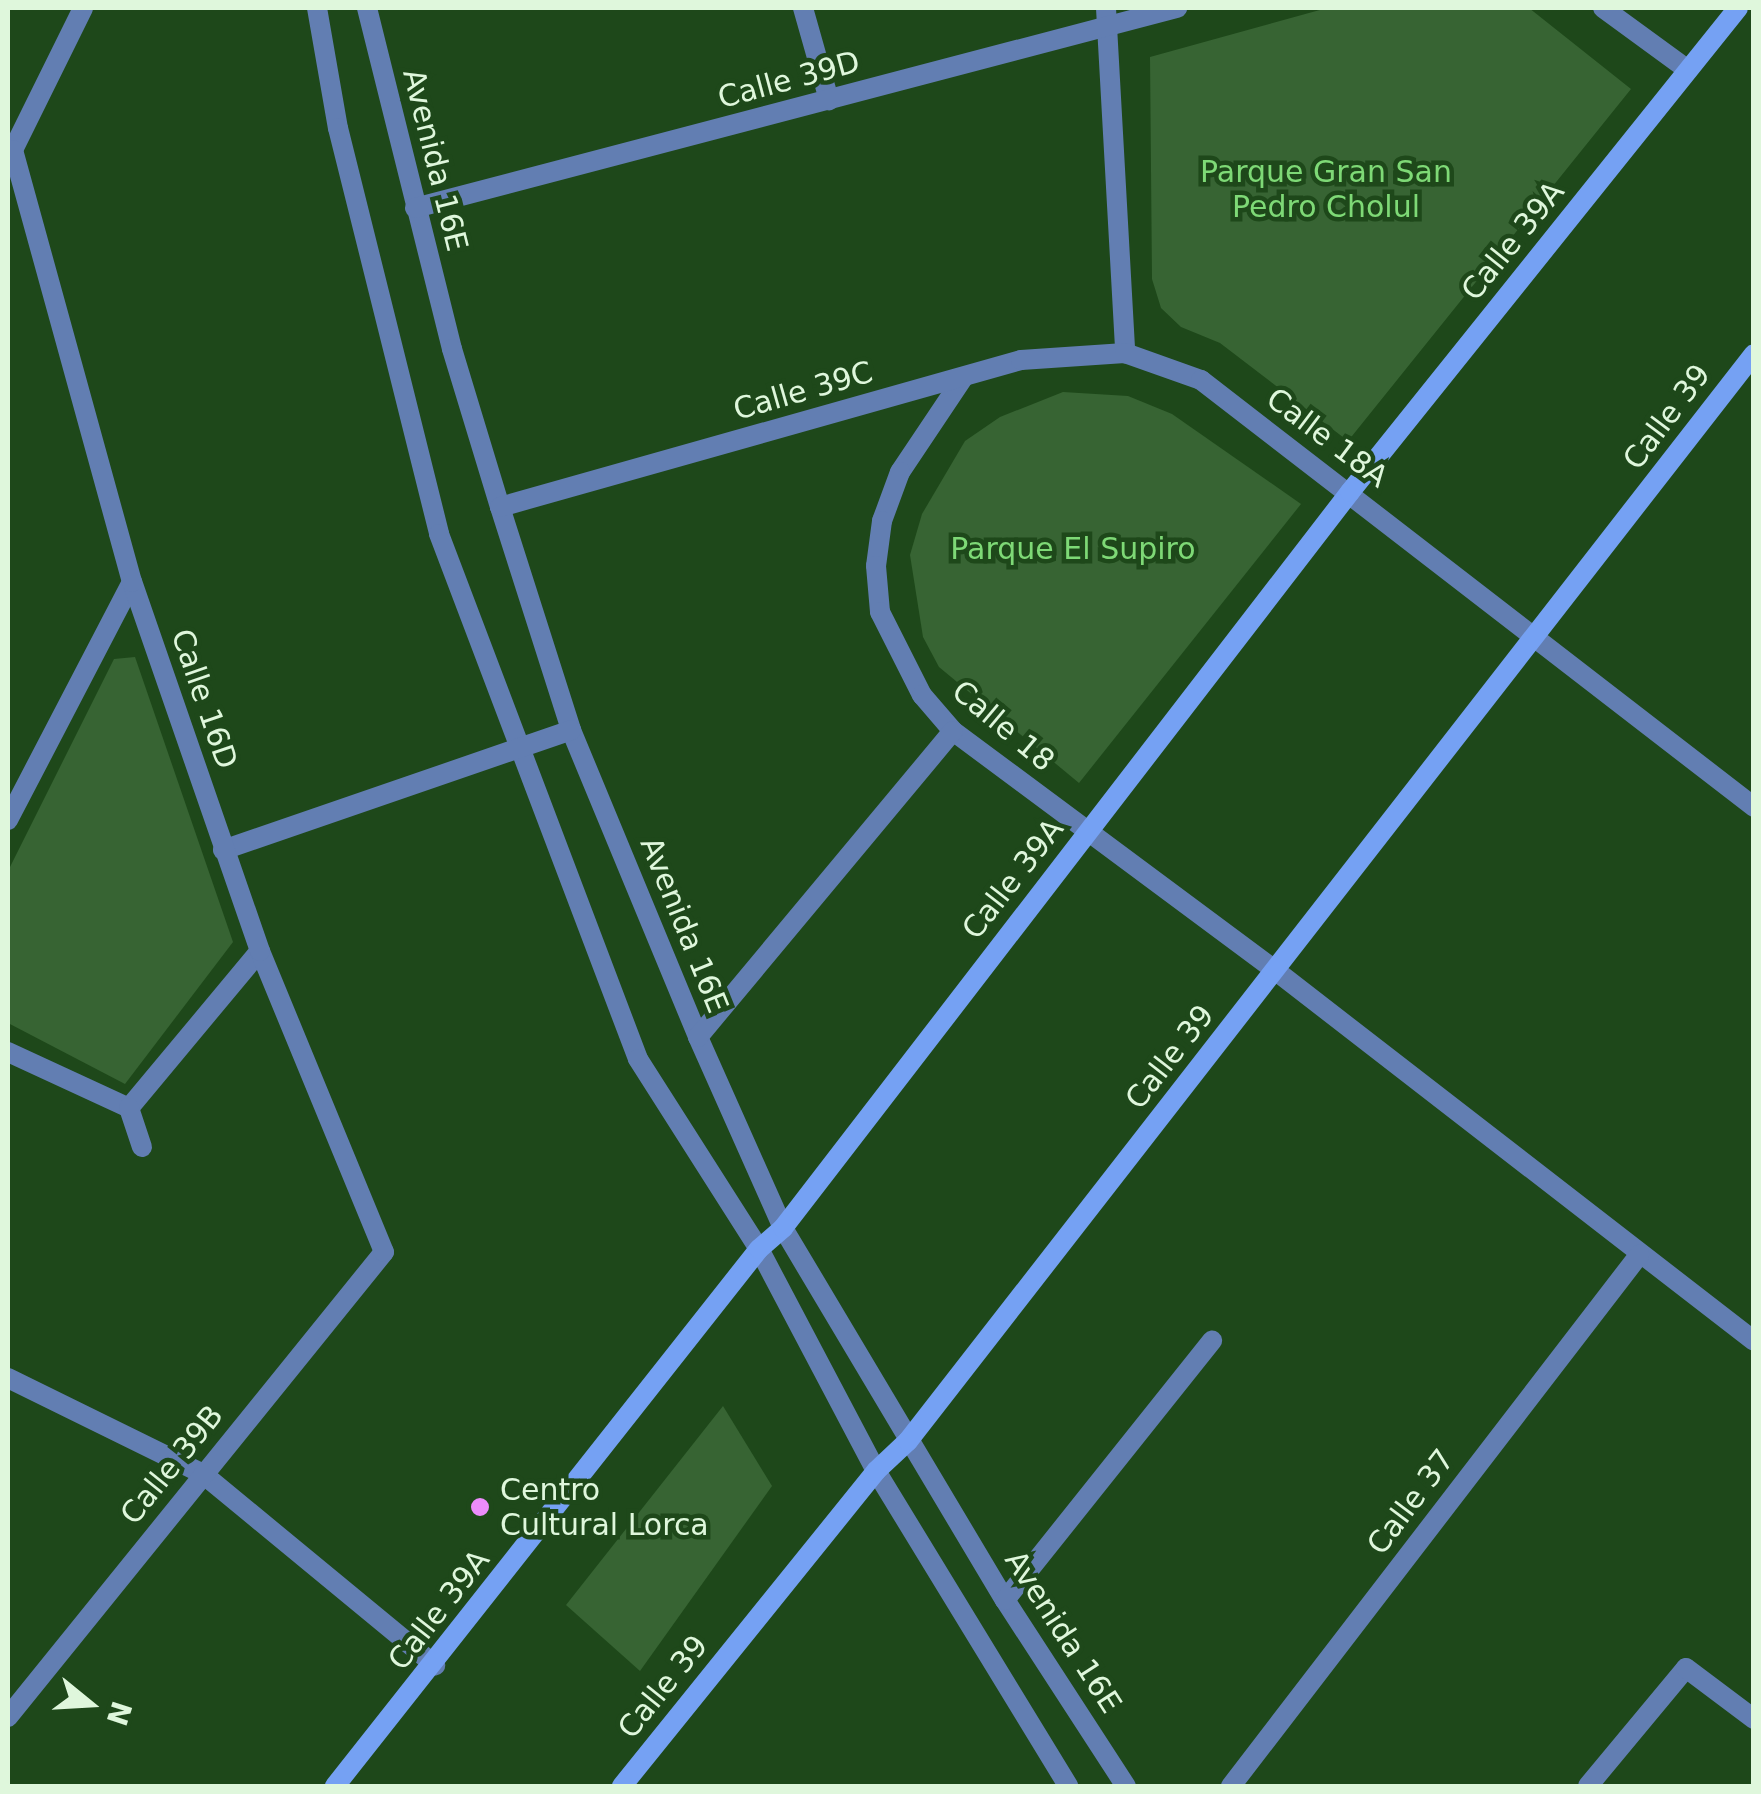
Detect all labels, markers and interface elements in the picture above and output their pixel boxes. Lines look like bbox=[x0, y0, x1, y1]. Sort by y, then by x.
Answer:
street label: Calle 39D bbox=[714, 44, 864, 116]
street label: Avenida 16E bbox=[395, 65, 475, 255]
park label: Parque Gran San Pedro Cholul bbox=[1200, 154, 1452, 224]
street label: Calle 39A bbox=[1454, 174, 1572, 308]
street label: Calle 39C bbox=[729, 354, 877, 428]
street label: Calle 39 bbox=[1616, 357, 1718, 477]
street label: Calle 18A bbox=[1259, 381, 1395, 495]
park label: Parque El Supiro bbox=[950, 531, 1196, 567]
street label: Calle 16D bbox=[163, 624, 245, 774]
street label: Calle 18 bbox=[945, 673, 1061, 779]
street label: Calle 39A bbox=[955, 812, 1071, 946]
street label: Avenida 16E bbox=[632, 832, 736, 1018]
street label: Calle 39 bbox=[1118, 998, 1222, 1116]
street label: Calle 39B bbox=[113, 1398, 231, 1532]
street label: Calle 37 bbox=[1360, 1442, 1462, 1562]
place label: Centro Cultural Lorca bbox=[500, 1472, 709, 1542]
marker: Centro Cultural Lorca bbox=[469, 1496, 491, 1518]
street label: Calle 39A bbox=[381, 1543, 497, 1677]
street label: Avenida 16E bbox=[997, 1544, 1129, 1720]
street label: Calle 39 bbox=[611, 1628, 715, 1746]
north arrow bbox=[40, 1654, 140, 1754]
text: N bbox=[100, 1697, 138, 1730]

